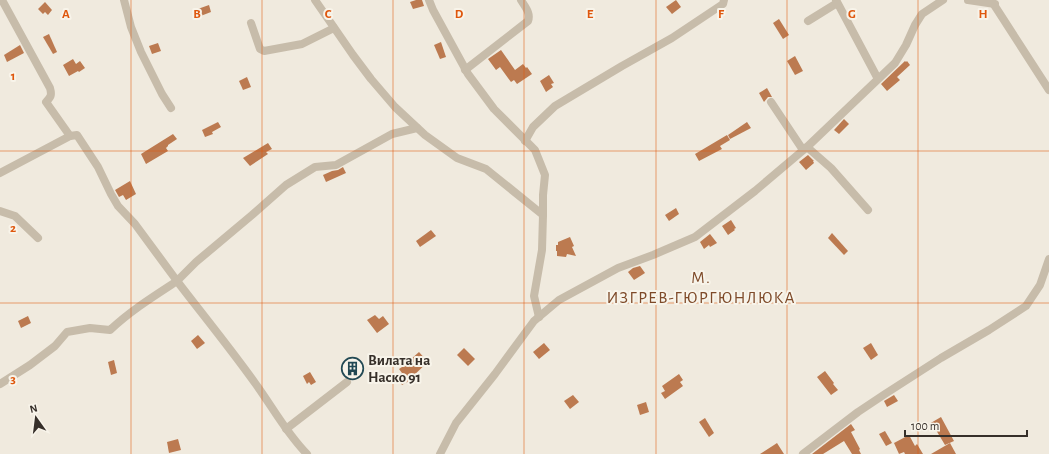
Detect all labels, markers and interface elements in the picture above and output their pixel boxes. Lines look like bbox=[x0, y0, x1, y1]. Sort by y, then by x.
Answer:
text: A bbox=[62, 8, 70, 21]
text: B bbox=[193, 8, 201, 21]
text: C bbox=[325, 8, 332, 21]
text: D bbox=[455, 8, 464, 21]
text: E bbox=[587, 8, 594, 21]
text: F bbox=[718, 8, 725, 21]
text: G bbox=[848, 8, 856, 21]
text: H bbox=[978, 8, 988, 21]
text: 1 bbox=[11, 70, 15, 83]
text: 2 bbox=[10, 222, 16, 235]
district label: М. ИЗГРЕВ-ГЮРГЮНЛЮКА bbox=[607, 269, 796, 306]
place label: Вилата на Наско 91 bbox=[368, 353, 430, 385]
building icon: Вилата на Наско 91 bbox=[340, 356, 366, 382]
text: 3 bbox=[10, 373, 16, 386]
north arrow bbox=[16, 398, 56, 438]
text: N bbox=[29, 403, 39, 415]
scale bar bbox=[905, 412, 1027, 438]
text: 100 m bbox=[911, 420, 939, 432]

